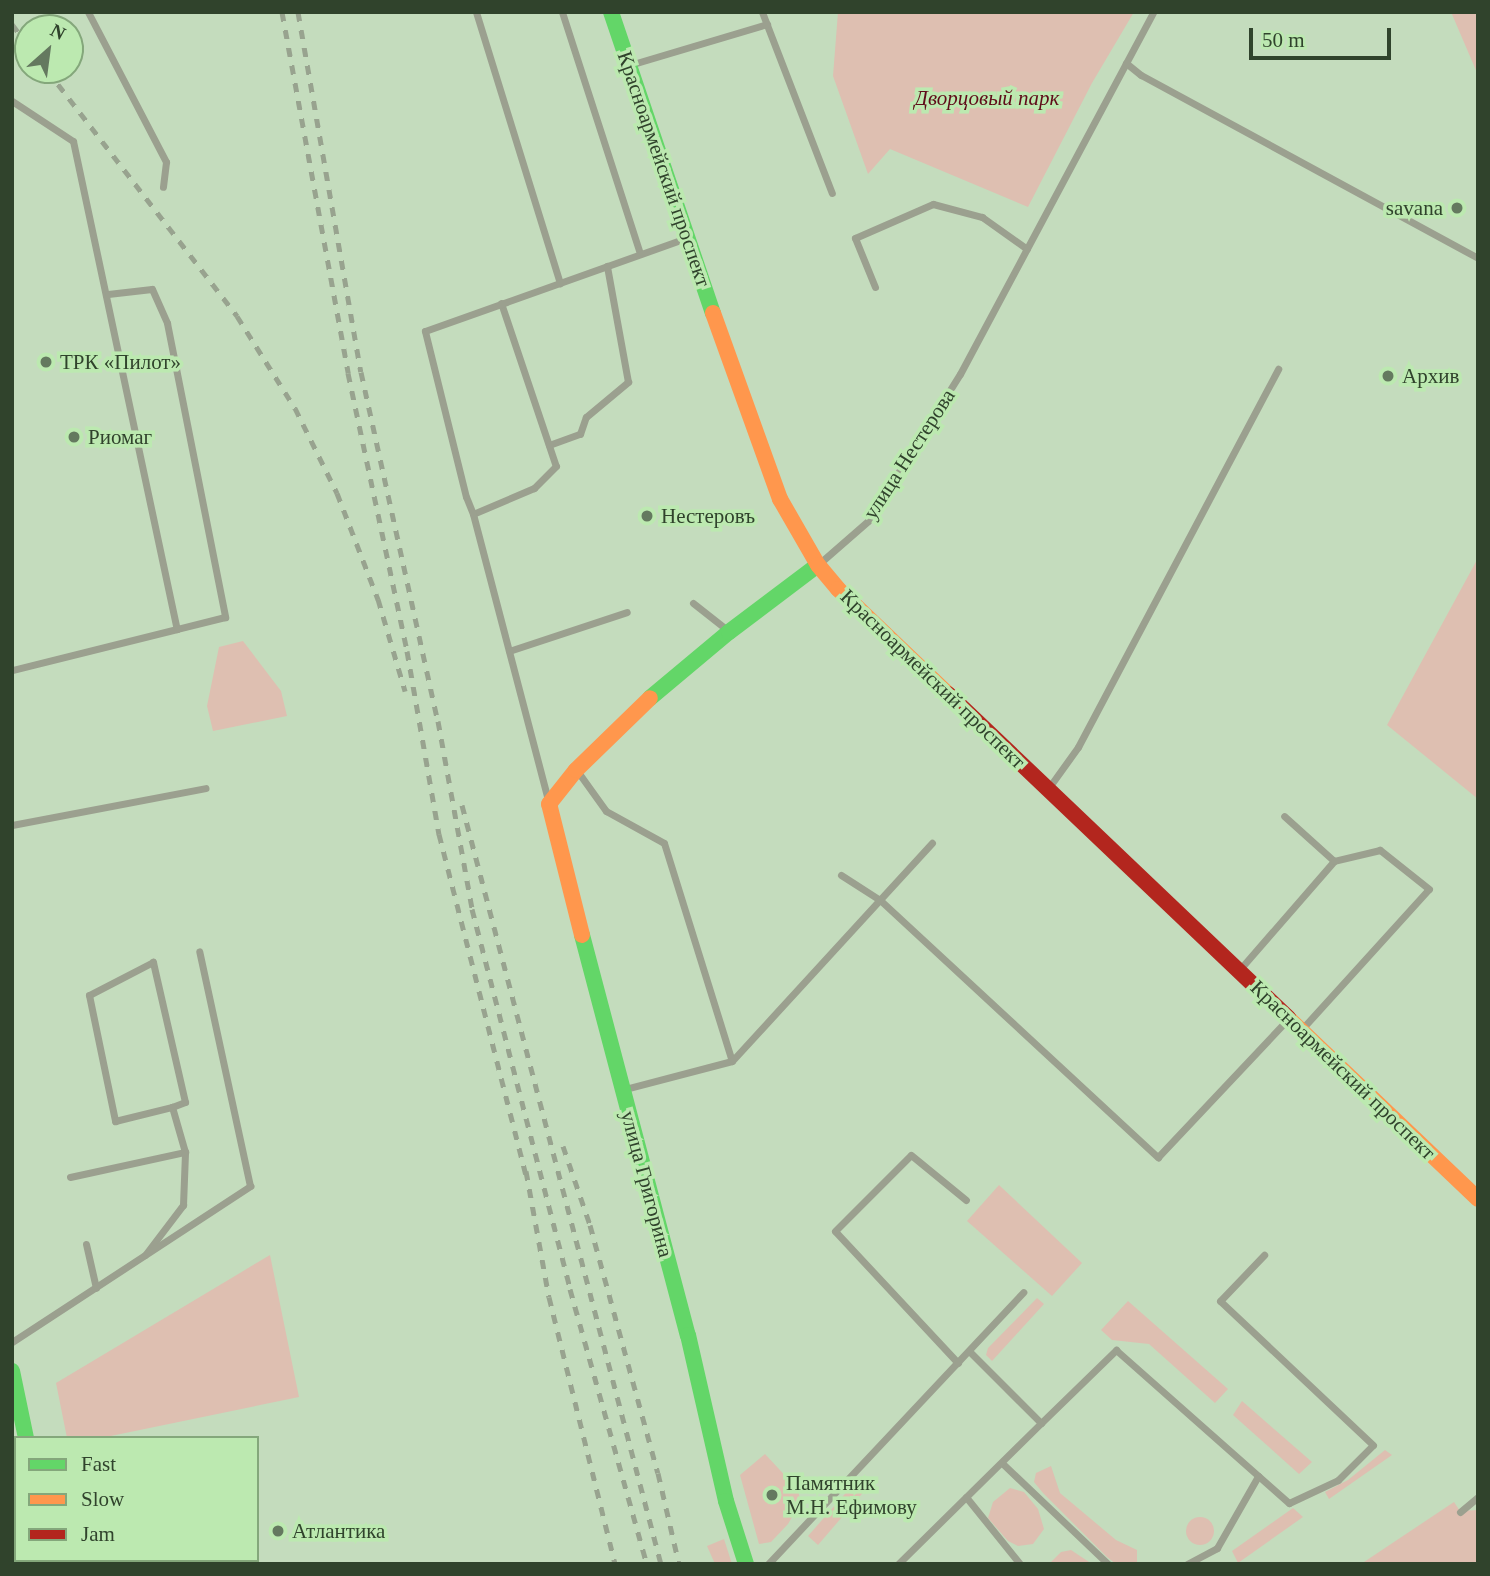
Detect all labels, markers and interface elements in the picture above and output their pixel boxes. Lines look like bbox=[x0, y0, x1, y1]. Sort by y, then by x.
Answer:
north arrow bbox=[14, 14, 84, 84]
scale bar bbox=[1252, 14, 1394, 58]
text: N bbox=[47, 19, 69, 44]
text: 50 m bbox=[1262, 28, 1305, 52]
street label: Красноармейский проспект bbox=[612, 48, 716, 290]
park label: Дворцовый парк bbox=[915, 85, 1059, 111]
place label: savana bbox=[1386, 195, 1443, 221]
marker: savana bbox=[1449, 200, 1465, 216]
place label: ТРК «Пилот» bbox=[60, 349, 181, 375]
marker: ТРК «Пилот» bbox=[38, 354, 54, 370]
place label: Архив bbox=[1402, 363, 1459, 389]
marker: Архив bbox=[1380, 368, 1396, 384]
street label: улица Нестерова bbox=[858, 384, 960, 524]
place label: Риомаг bbox=[88, 424, 152, 450]
marker: Риомаг bbox=[66, 429, 82, 445]
place label: Нестеровъ bbox=[661, 503, 755, 529]
marker: Нестеровъ bbox=[639, 508, 655, 524]
street label: Красноармейский проспект bbox=[835, 584, 1031, 774]
street label: Красноармейский проспект bbox=[1245, 975, 1441, 1165]
street label: улица Григорина bbox=[615, 1108, 679, 1260]
legend bbox=[14, 1436, 259, 1562]
text: Fast bbox=[81, 1452, 116, 1476]
place label: Памятник М.Н. Ефимову bbox=[786, 1470, 917, 1520]
text: Slow bbox=[81, 1487, 124, 1511]
marker: Памятник М.Н. Ефимову bbox=[764, 1487, 780, 1503]
place label: Атлантика bbox=[292, 1518, 385, 1544]
text: Jam bbox=[81, 1522, 115, 1546]
marker: Атлантика bbox=[270, 1523, 286, 1539]

